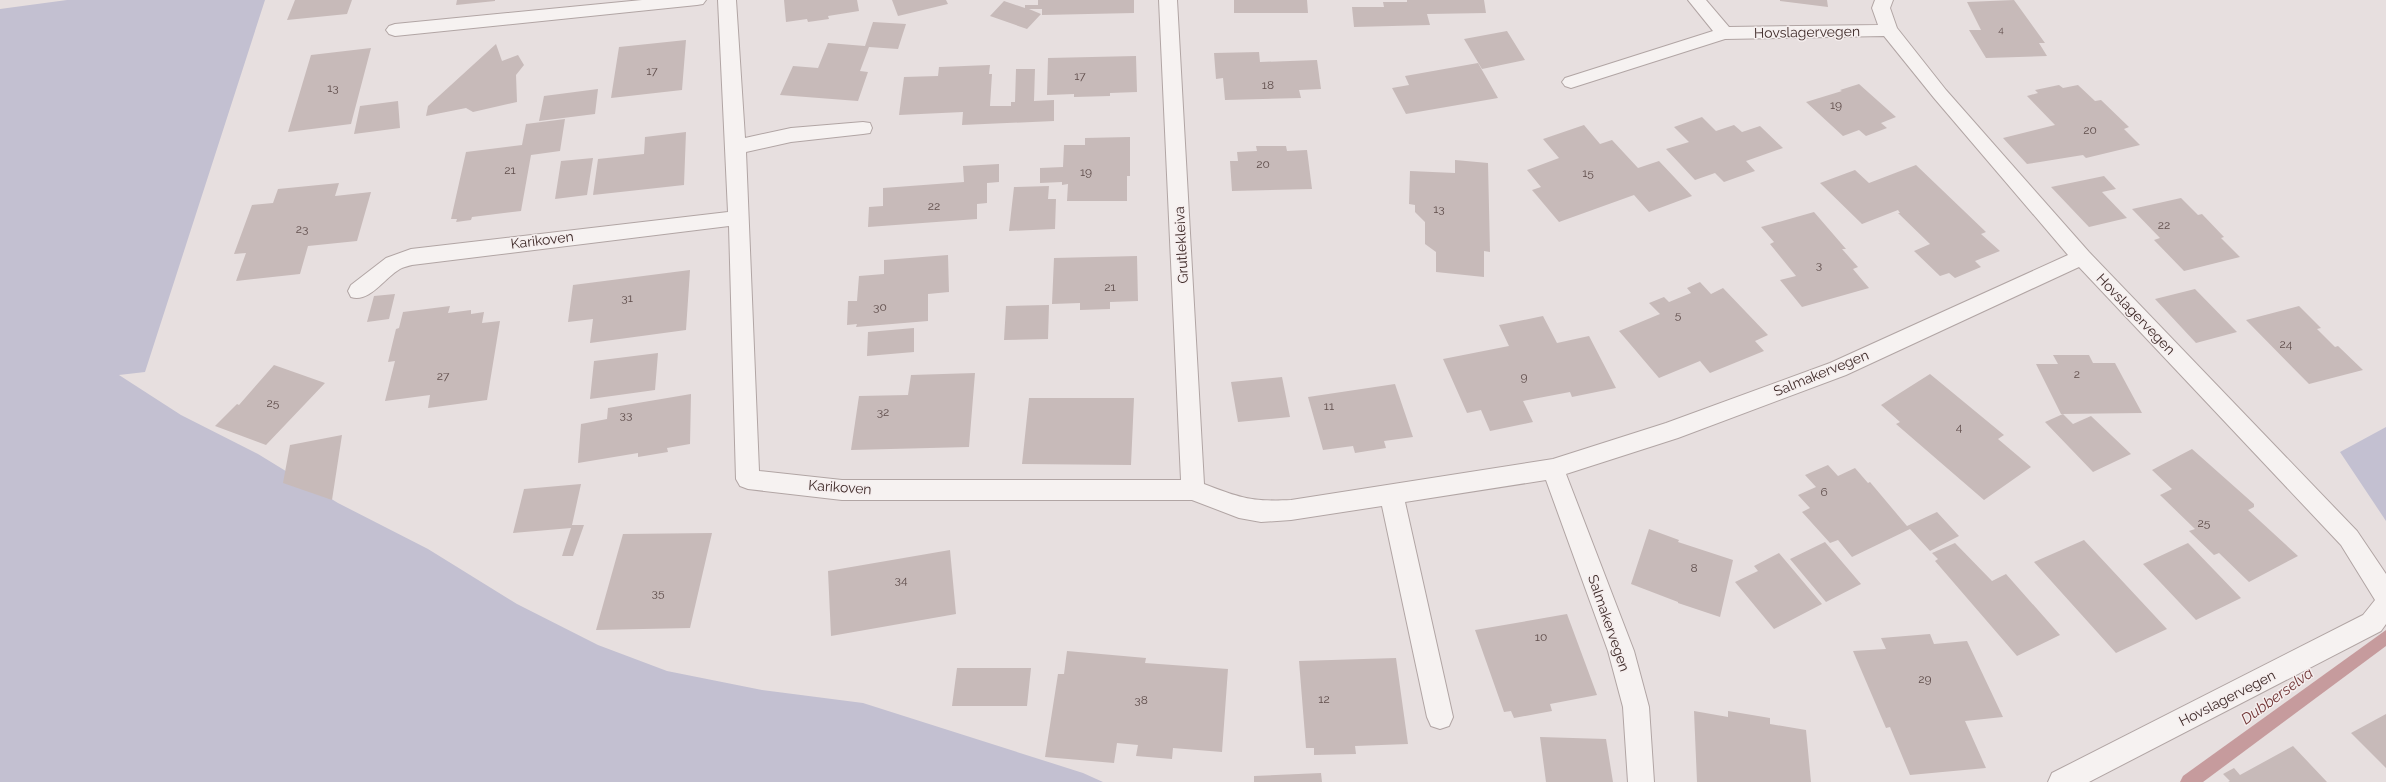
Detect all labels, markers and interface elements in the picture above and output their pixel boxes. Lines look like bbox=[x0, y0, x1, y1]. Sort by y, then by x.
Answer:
street label: Hovslagervegen bbox=[1754, 23, 1860, 41]
house number: 4 bbox=[1998, 24, 2004, 35]
house number: 17 bbox=[646, 64, 658, 78]
house number: 17 bbox=[1074, 69, 1086, 83]
house number: 18 bbox=[1262, 78, 1274, 92]
house number: 13 bbox=[327, 81, 339, 95]
house number: 19 bbox=[1830, 98, 1842, 112]
house number: 20 bbox=[2083, 123, 2097, 137]
house number: 20 bbox=[1256, 157, 1270, 171]
house number: 21 bbox=[504, 163, 516, 177]
house number: 19 bbox=[1080, 165, 1092, 179]
house number: 15 bbox=[1582, 166, 1594, 180]
house number: 22 bbox=[928, 199, 940, 213]
house number: 13 bbox=[1433, 202, 1445, 216]
street label: Grutlekleiva bbox=[1171, 206, 1191, 284]
house number: 22 bbox=[2158, 218, 2170, 232]
house number: 23 bbox=[296, 222, 308, 236]
street label: Karikoven bbox=[510, 228, 574, 252]
house number: 3 bbox=[1816, 258, 1822, 272]
street label: Hovslagervegen bbox=[2093, 270, 2179, 358]
house number: 21 bbox=[1104, 280, 1116, 294]
house number: 31 bbox=[621, 291, 633, 305]
house number: 30 bbox=[873, 300, 887, 314]
house number: 5 bbox=[1675, 308, 1682, 322]
house number: 24 bbox=[2280, 337, 2293, 351]
street label: Salmakervegen bbox=[1771, 347, 1871, 399]
house number: 2 bbox=[2074, 367, 2080, 381]
house number: 27 bbox=[437, 369, 450, 383]
house number: 9 bbox=[1520, 370, 1528, 384]
house number: 25 bbox=[267, 396, 280, 410]
house number: 11 bbox=[1324, 399, 1334, 413]
house number: 32 bbox=[877, 405, 889, 419]
house number: 33 bbox=[620, 408, 632, 422]
house number: 4 bbox=[1956, 420, 1963, 434]
street label: Karikoven bbox=[808, 477, 872, 497]
house number: 6 bbox=[1820, 485, 1828, 499]
house number: 25 bbox=[2198, 516, 2211, 530]
house number: 8 bbox=[1690, 561, 1698, 575]
house number: 34 bbox=[895, 573, 908, 587]
street label: Salmakervegen bbox=[1585, 573, 1633, 673]
house number: 35 bbox=[652, 586, 665, 600]
house number: 10 bbox=[1535, 630, 1547, 644]
water label: Dubberselva bbox=[2237, 664, 2317, 728]
street label: Hovslagervegen bbox=[2176, 667, 2278, 729]
house number: 29 bbox=[1918, 672, 1932, 686]
house number: 12 bbox=[1318, 692, 1330, 706]
house number: 38 bbox=[1134, 693, 1148, 707]

